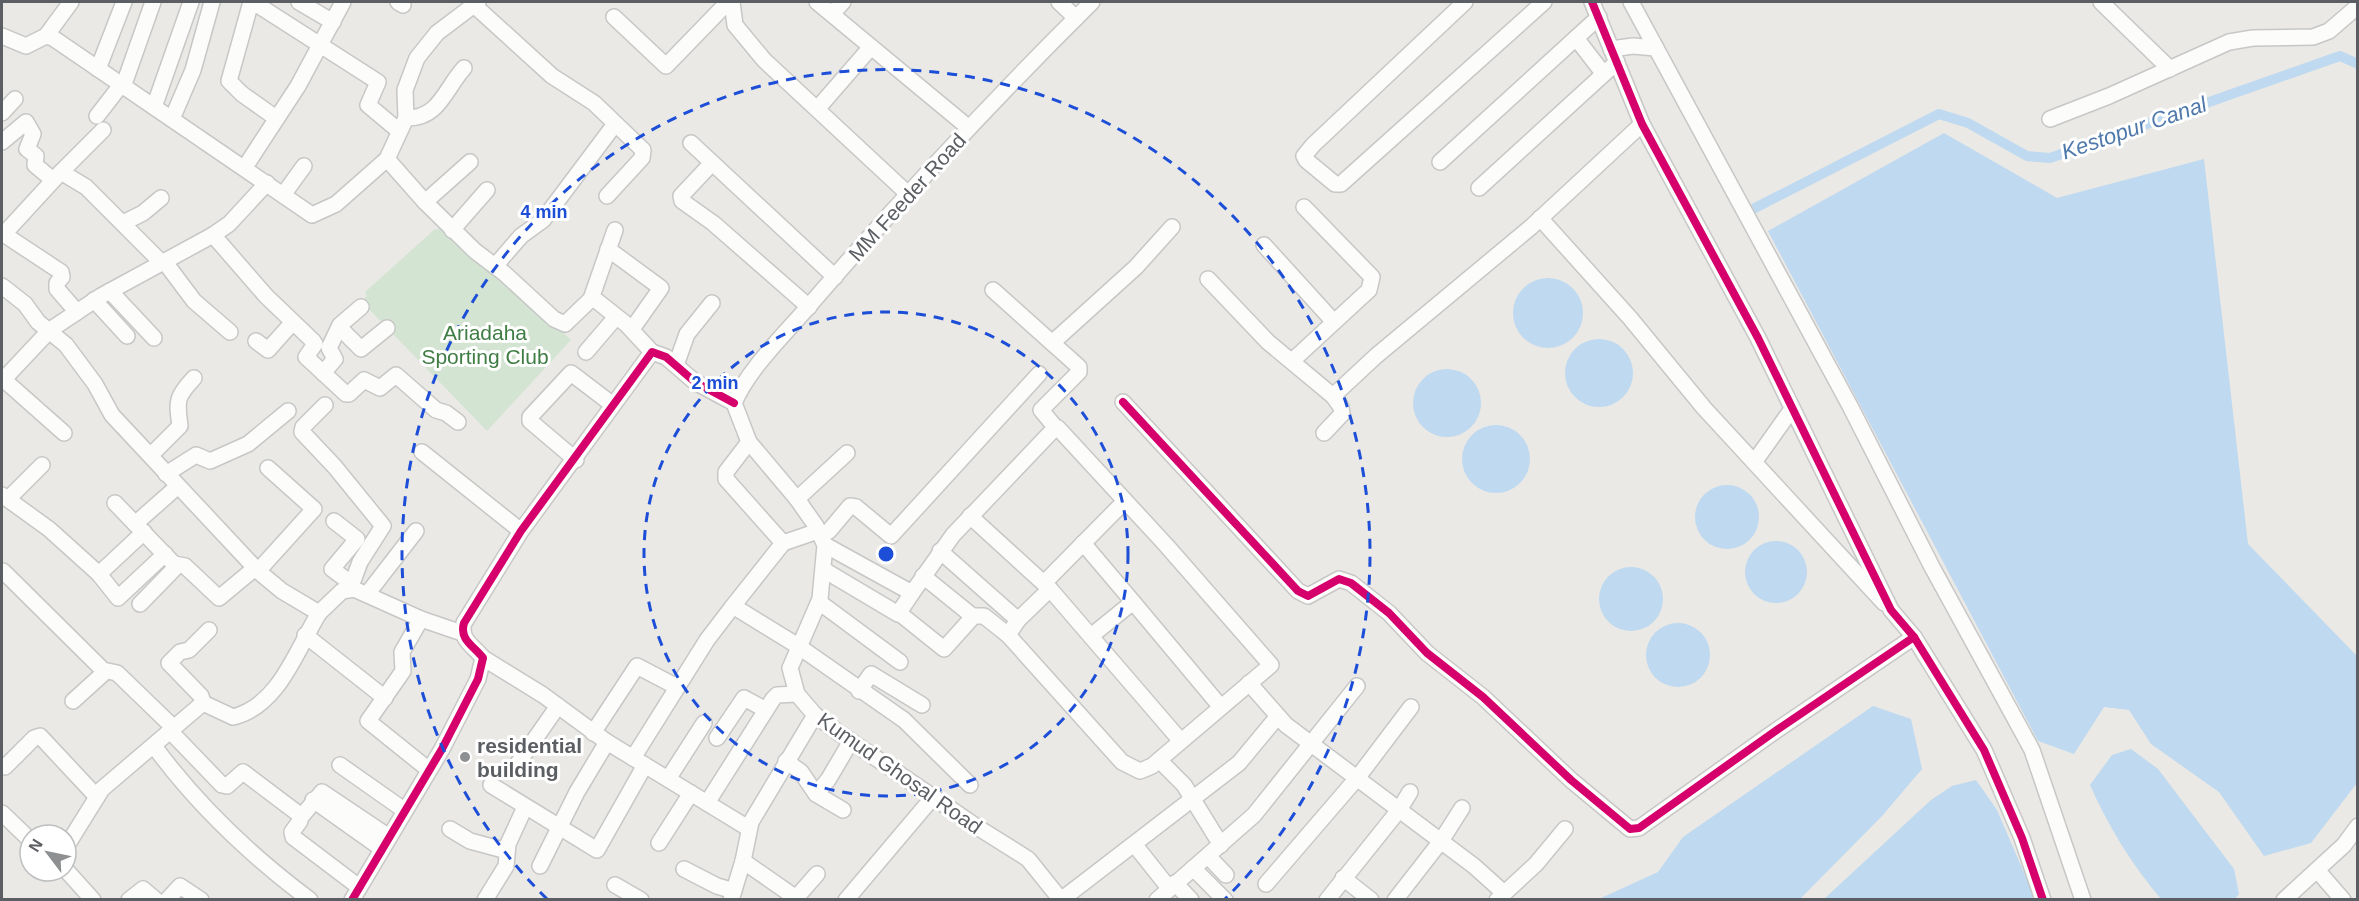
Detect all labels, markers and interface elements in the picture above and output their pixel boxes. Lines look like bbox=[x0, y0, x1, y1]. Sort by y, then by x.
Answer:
water label: Kestopur Canal bbox=[2058, 91, 2211, 165]
street label: MM Feeder Road bbox=[844, 129, 970, 265]
text: 4 min bbox=[520, 202, 568, 222]
park label: Ariadaha Sporting Club bbox=[421, 321, 549, 368]
text: 2 min bbox=[691, 373, 739, 393]
centre of rings bbox=[876, 544, 896, 564]
street label: Kumud Ghosal Road bbox=[814, 708, 986, 838]
place label: residential building bbox=[477, 734, 582, 781]
marker: residential building bbox=[458, 750, 472, 764]
north arrow bbox=[18, 823, 78, 883]
text: N bbox=[25, 836, 46, 855]

